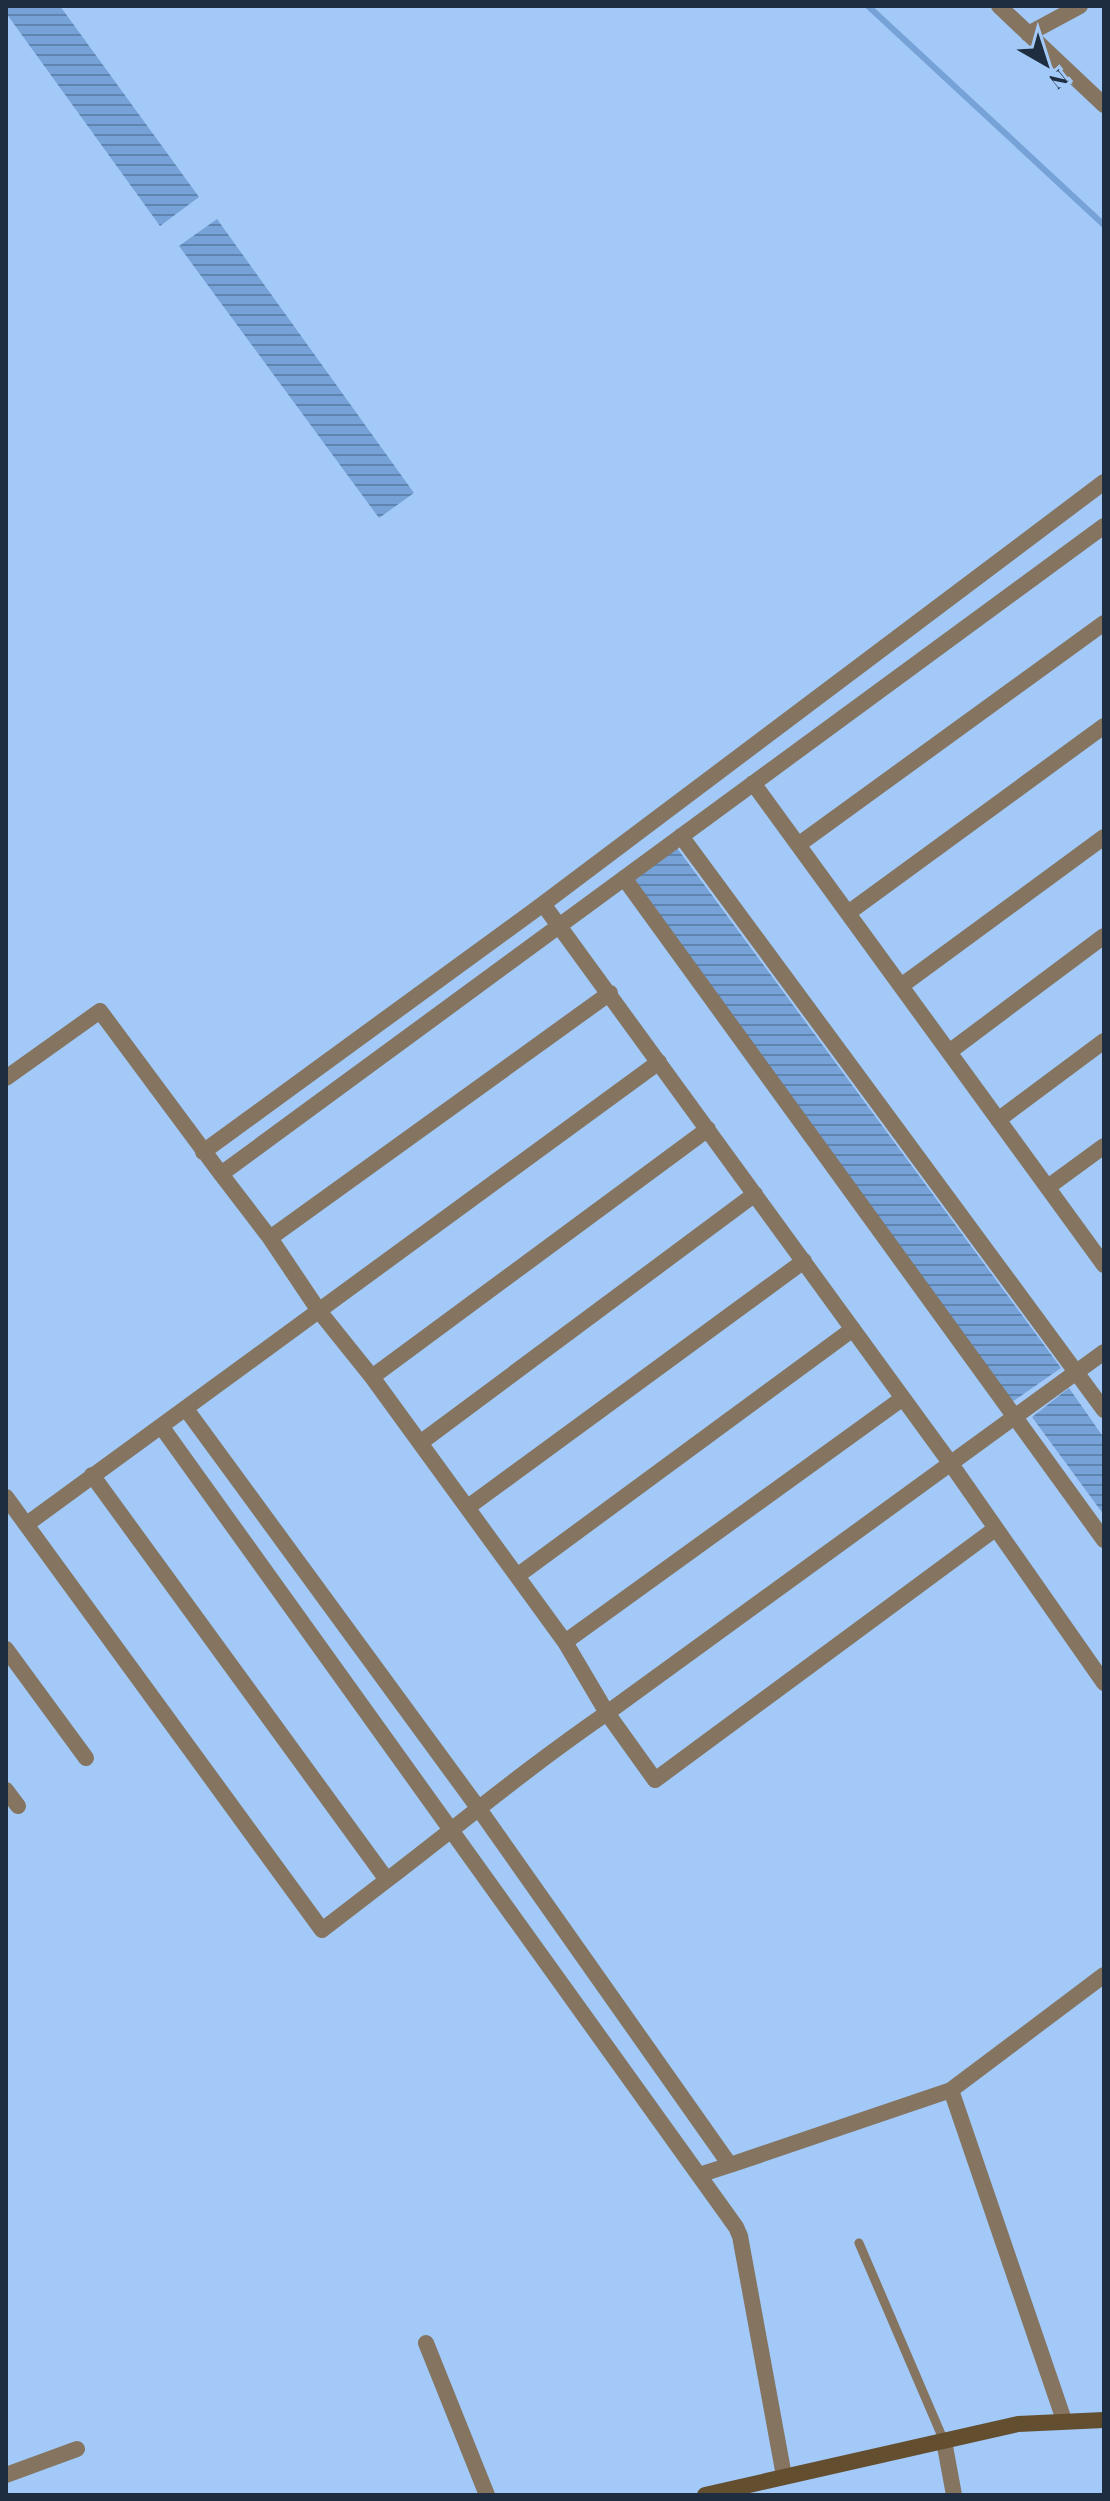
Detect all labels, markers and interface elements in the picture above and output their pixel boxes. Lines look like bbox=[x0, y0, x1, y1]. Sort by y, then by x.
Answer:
north arrow bbox=[1006, 24, 1086, 104]
text: N bbox=[1044, 64, 1075, 97]

